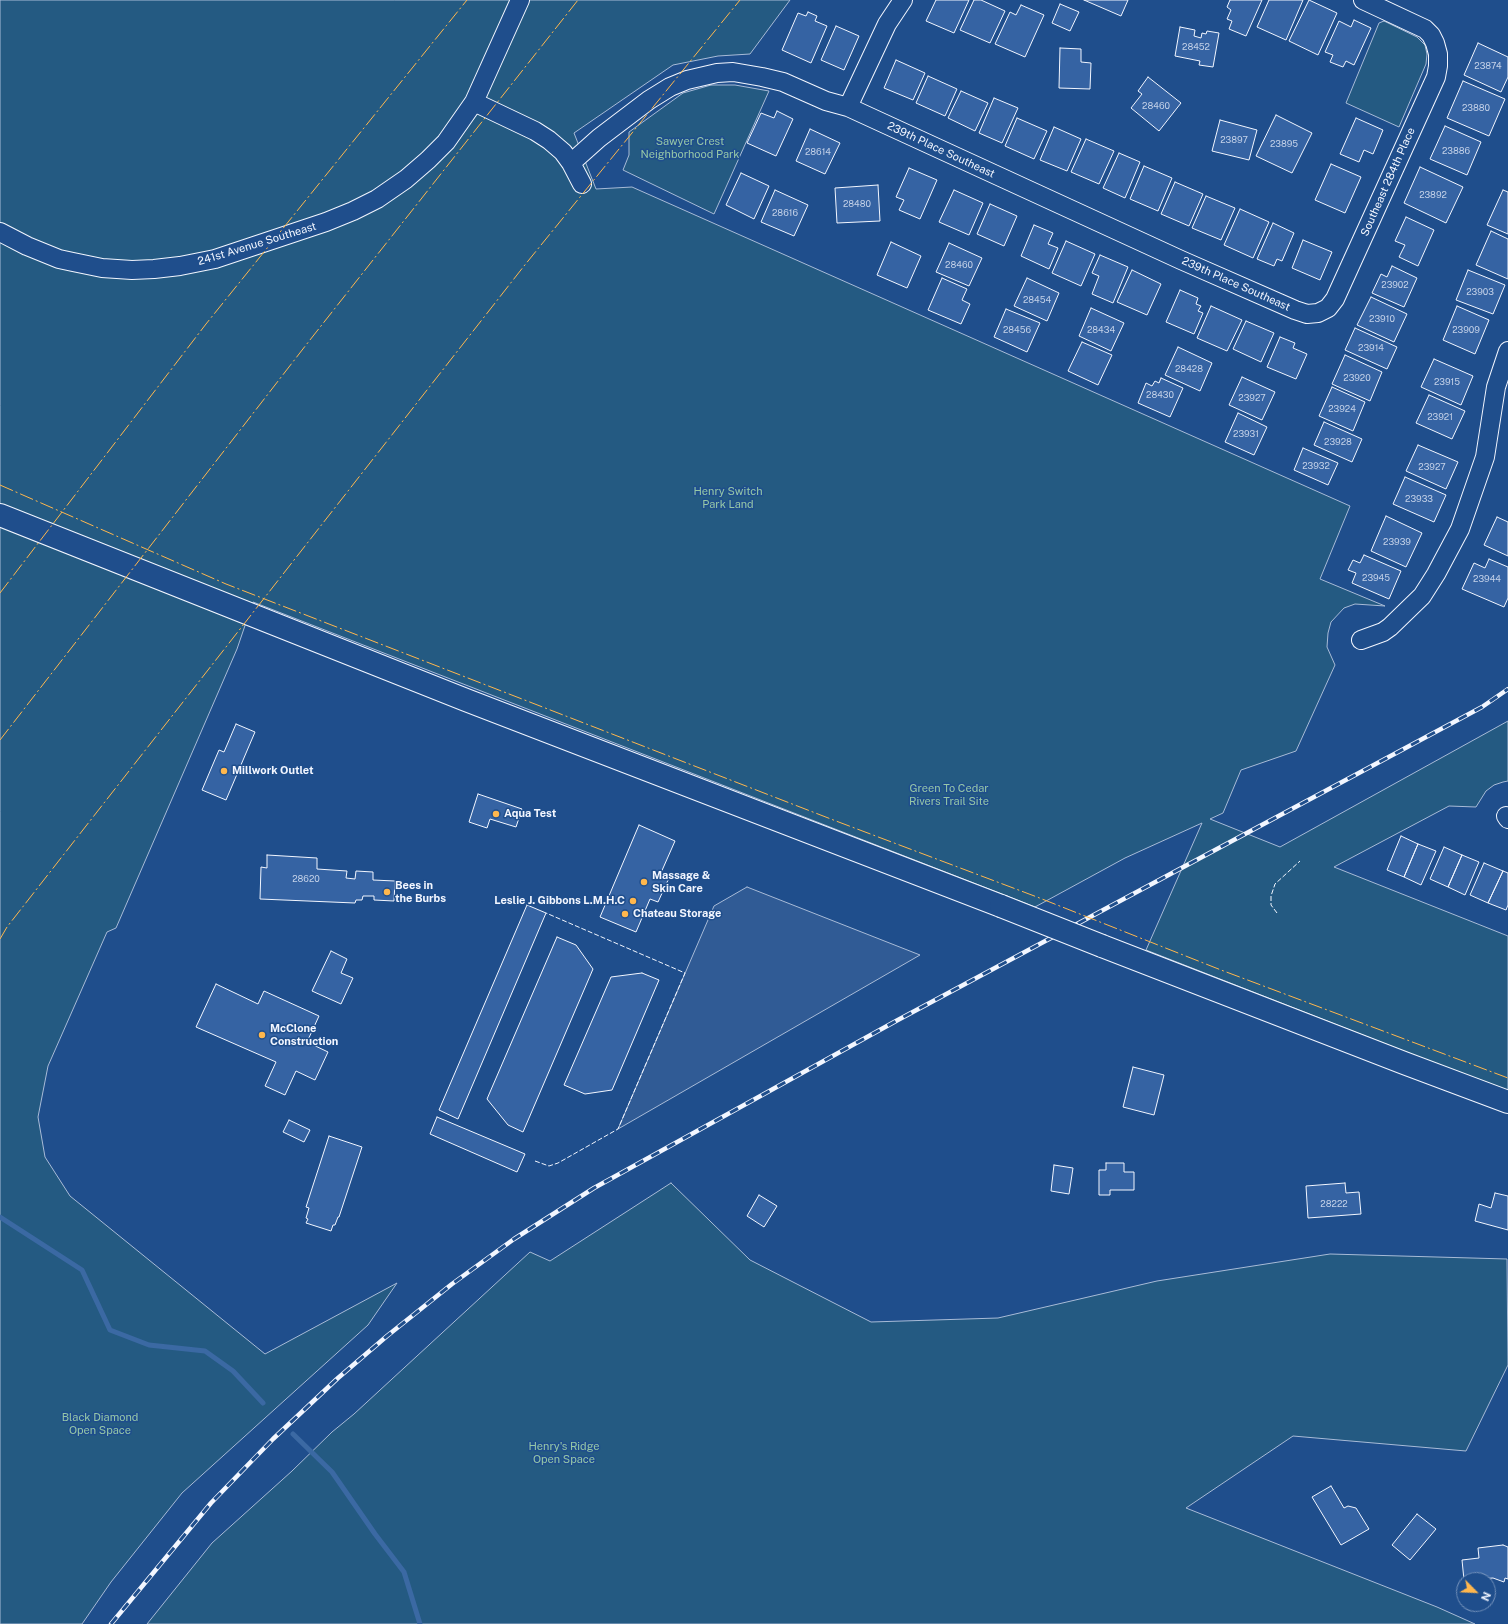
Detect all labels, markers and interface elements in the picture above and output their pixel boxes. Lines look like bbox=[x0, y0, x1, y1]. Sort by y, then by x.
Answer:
house number: 28452 bbox=[1182, 42, 1210, 52]
house number: 23874 bbox=[1474, 61, 1502, 71]
house number: 28460 bbox=[1142, 101, 1170, 111]
house number: 23880 bbox=[1462, 103, 1490, 113]
street label: 239th Place Southeast bbox=[885, 119, 997, 181]
street label: Southeast 284th Place bbox=[1358, 126, 1418, 238]
park label: Sawyer Crest Neighborhood Park bbox=[641, 135, 739, 161]
house number: 23897 bbox=[1220, 135, 1248, 145]
house number: 23895 bbox=[1270, 139, 1298, 149]
house number: 23886 bbox=[1442, 146, 1470, 156]
house number: 28614 bbox=[805, 147, 831, 157]
house number: 23892 bbox=[1419, 190, 1447, 200]
house number: 28480 bbox=[843, 199, 871, 209]
house number: 28616 bbox=[772, 208, 798, 218]
street label: 241st Avenue Southeast bbox=[196, 220, 318, 268]
street label: 239th Place Southeast bbox=[1180, 254, 1292, 314]
house number: 28460 bbox=[945, 260, 973, 270]
house number: 23902 bbox=[1381, 280, 1409, 290]
house number: 23903 bbox=[1466, 287, 1494, 297]
house number: 28454 bbox=[1023, 295, 1051, 305]
house number: 23910 bbox=[1369, 314, 1395, 324]
house number: 28456 bbox=[1003, 325, 1031, 335]
house number: 28434 bbox=[1087, 325, 1115, 335]
house number: 23909 bbox=[1452, 325, 1480, 335]
house number: 23914 bbox=[1358, 343, 1384, 353]
house number: 28428 bbox=[1175, 364, 1203, 374]
house number: 23920 bbox=[1343, 373, 1371, 383]
house number: 23915 bbox=[1434, 377, 1460, 387]
house number: 28430 bbox=[1146, 390, 1174, 400]
house number: 23927 bbox=[1238, 393, 1266, 403]
house number: 23924 bbox=[1328, 404, 1356, 414]
house number: 23921 bbox=[1427, 412, 1453, 422]
house number: 23931 bbox=[1233, 429, 1259, 439]
house number: 23928 bbox=[1324, 437, 1352, 447]
house number: 23932 bbox=[1302, 461, 1330, 471]
house number: 23927 bbox=[1418, 462, 1446, 472]
park label: Henry Switch Park Land bbox=[693, 485, 763, 511]
house number: 23933 bbox=[1405, 494, 1433, 504]
house number: 23939 bbox=[1383, 537, 1411, 547]
house number: 23945 bbox=[1362, 573, 1390, 583]
house number: 23944 bbox=[1473, 574, 1501, 584]
place label: Millwork Outlet bbox=[232, 764, 314, 778]
marker: Millwork Outlet bbox=[219, 766, 229, 776]
park label: Green To Cedar Rivers Trail Site bbox=[909, 782, 989, 808]
place label: Aqua Test bbox=[504, 807, 556, 821]
marker: Aqua Test bbox=[491, 809, 501, 819]
place label: Massage & Skin Care bbox=[652, 869, 710, 895]
house number: 28620 bbox=[292, 874, 320, 884]
marker: Massage & Skin Care bbox=[639, 877, 649, 887]
place label: Bees in the Burbs bbox=[395, 879, 446, 905]
marker: Bees in the Burbs bbox=[382, 887, 392, 897]
place label: Leslie J. Gibbons L.M.H.C bbox=[494, 894, 625, 908]
marker: Leslie J. Gibbons L.M.H.C bbox=[628, 896, 638, 906]
place label: Chateau Storage bbox=[633, 907, 721, 921]
marker: Chateau Storage bbox=[620, 909, 630, 919]
place label: McClone Construction bbox=[270, 1022, 338, 1048]
marker: McClone Construction bbox=[257, 1030, 267, 1040]
house number: 28222 bbox=[1320, 1199, 1348, 1209]
park label: Black Diamond Open Space bbox=[62, 1411, 138, 1437]
park label: Henry's Ridge Open Space bbox=[528, 1440, 600, 1466]
north arrow bbox=[1456, 1572, 1496, 1612]
text: N bbox=[1479, 1590, 1493, 1603]

